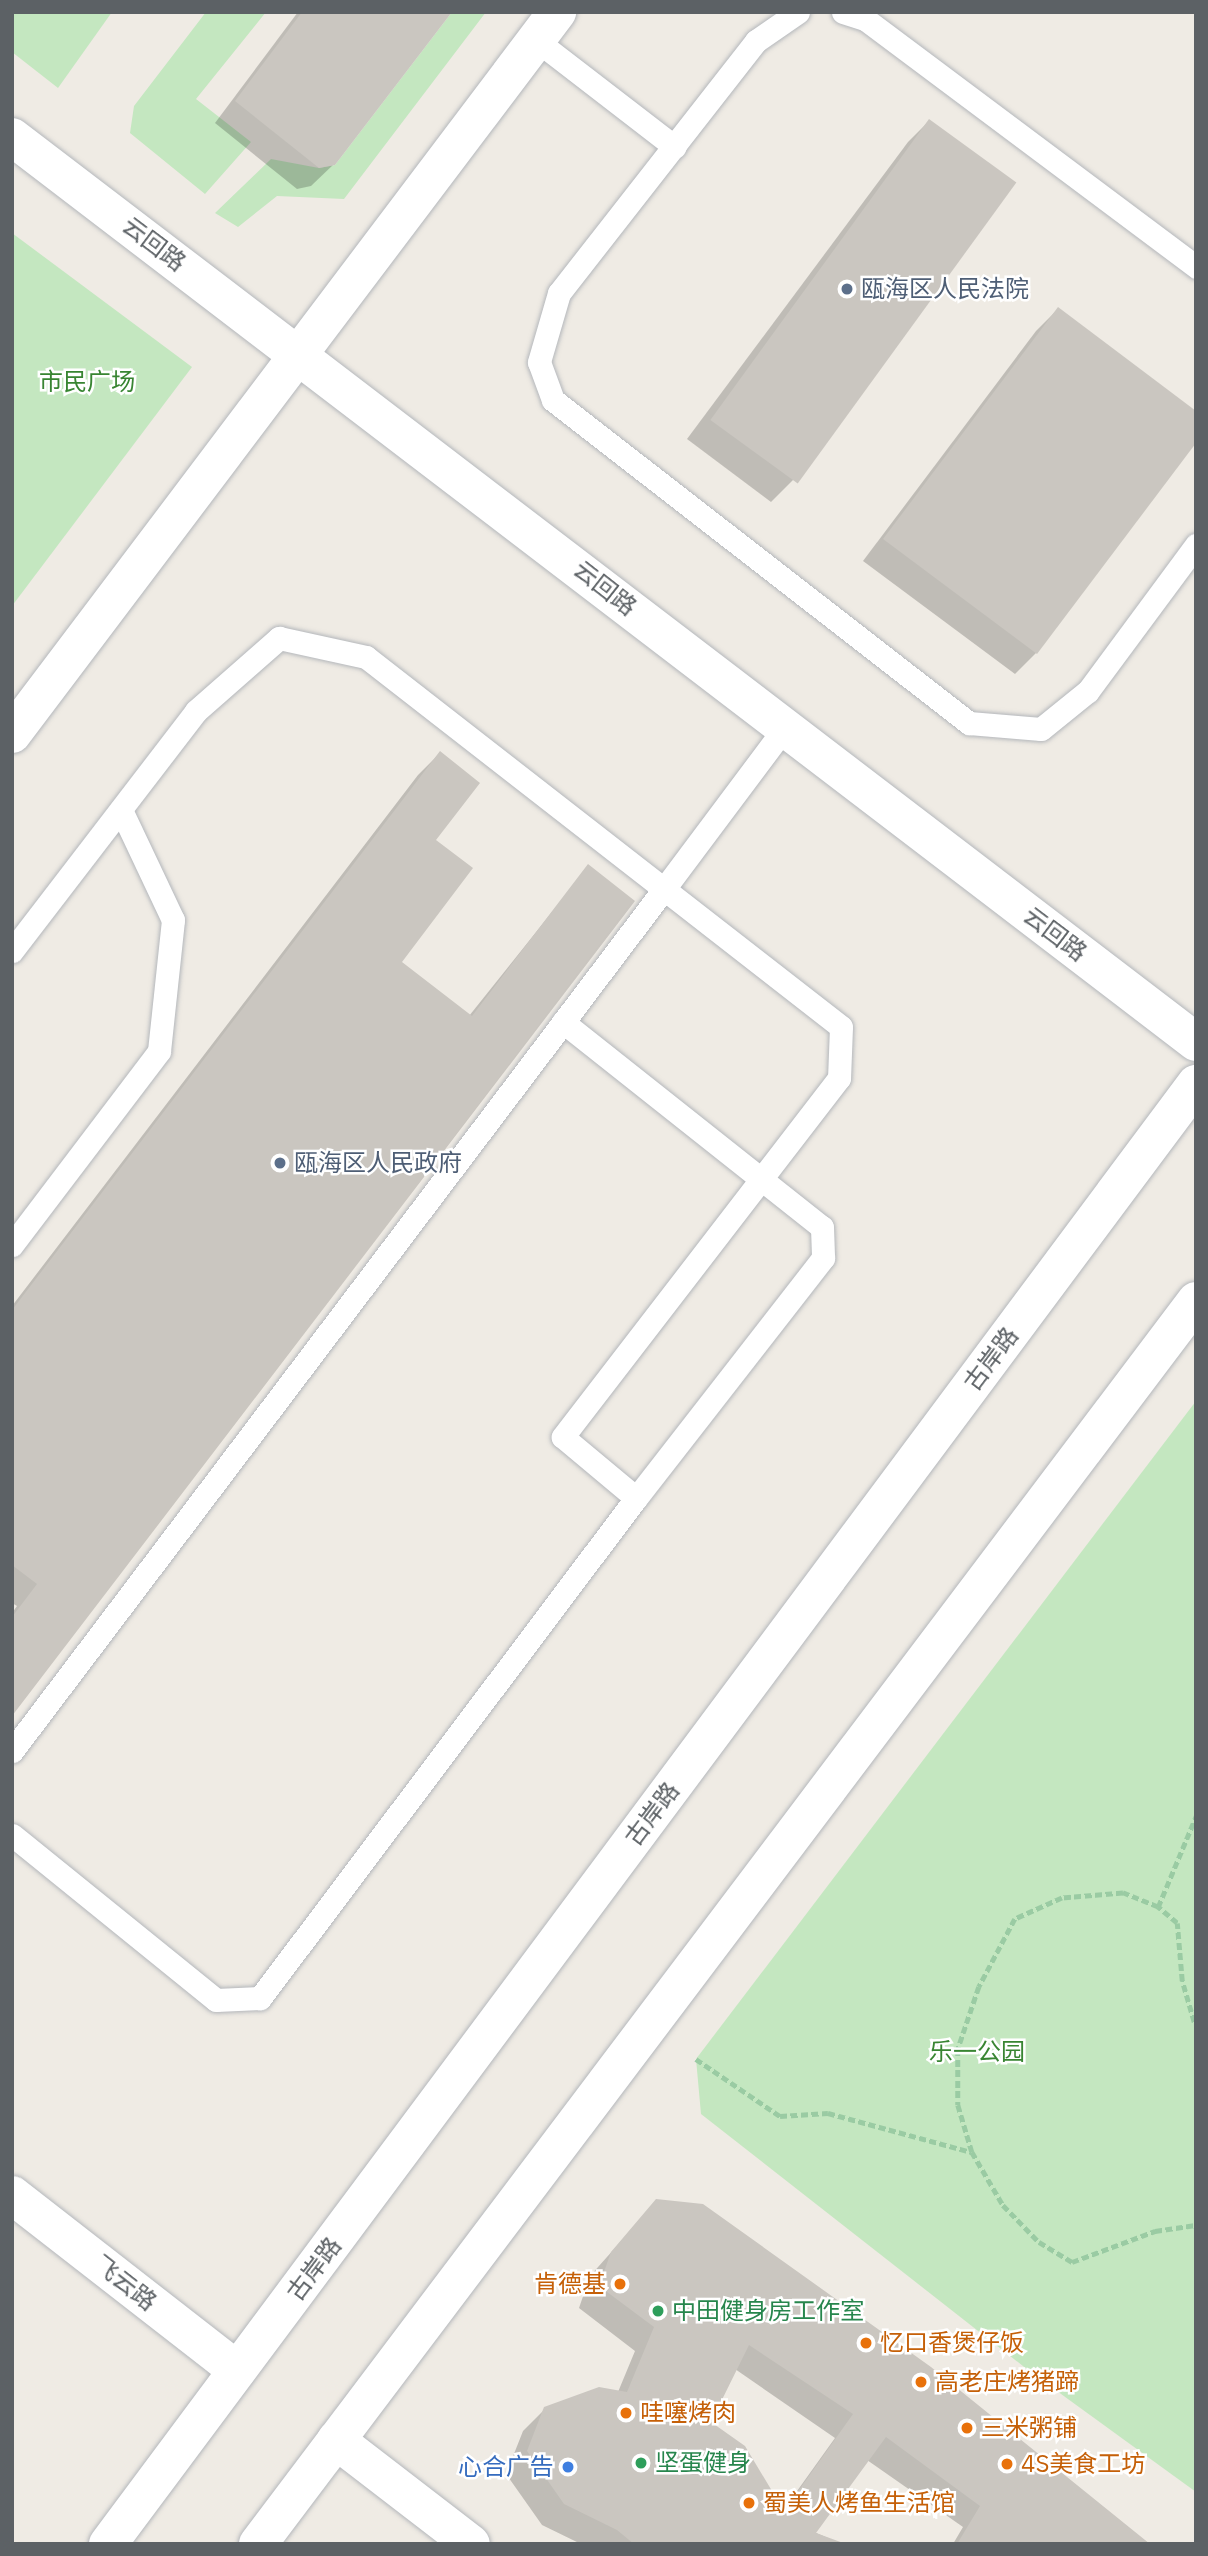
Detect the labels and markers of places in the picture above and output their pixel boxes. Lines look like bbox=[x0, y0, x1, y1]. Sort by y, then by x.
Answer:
place label: 瓯海区人民法院 bbox=[861, 275, 1029, 303]
marker: 瓯海区人民法院 bbox=[839, 281, 855, 297]
place label: 瓯海区人民政府 bbox=[294, 1149, 462, 1177]
marker: 瓯海区人民政府 bbox=[272, 1155, 288, 1171]
place label: 肯德基 bbox=[534, 2270, 606, 2298]
marker: 肯德基 bbox=[612, 2276, 628, 2292]
place label: 中田健身房工作室 bbox=[672, 2297, 864, 2325]
marker: 中田健身房工作室 bbox=[650, 2303, 666, 2319]
place label: 忆口香煲仔饭 bbox=[880, 2329, 1024, 2357]
marker: 忆口香煲仔饭 bbox=[858, 2335, 874, 2351]
place label: 高老庄烤猪蹄 bbox=[935, 2368, 1079, 2396]
marker: 高老庄烤猪蹄 bbox=[913, 2374, 929, 2390]
place label: 哇噻烤肉 bbox=[640, 2399, 736, 2427]
marker: 哇噻烤肉 bbox=[618, 2405, 634, 2421]
place label: 三米粥铺 bbox=[981, 2414, 1077, 2442]
marker: 三米粥铺 bbox=[959, 2420, 975, 2436]
place label: 坚蛋健身 bbox=[655, 2449, 751, 2477]
place label: 4S美食工坊 bbox=[1021, 2450, 1145, 2478]
place label: 心合广告 bbox=[458, 2453, 554, 2481]
marker: 坚蛋健身 bbox=[633, 2455, 649, 2471]
marker: 4S美食工坊 bbox=[999, 2456, 1015, 2472]
marker: 心合广告 bbox=[560, 2459, 576, 2475]
place label: 蜀美人烤鱼生活馆 bbox=[763, 2489, 955, 2517]
marker: 蜀美人烤鱼生活馆 bbox=[741, 2495, 757, 2511]

